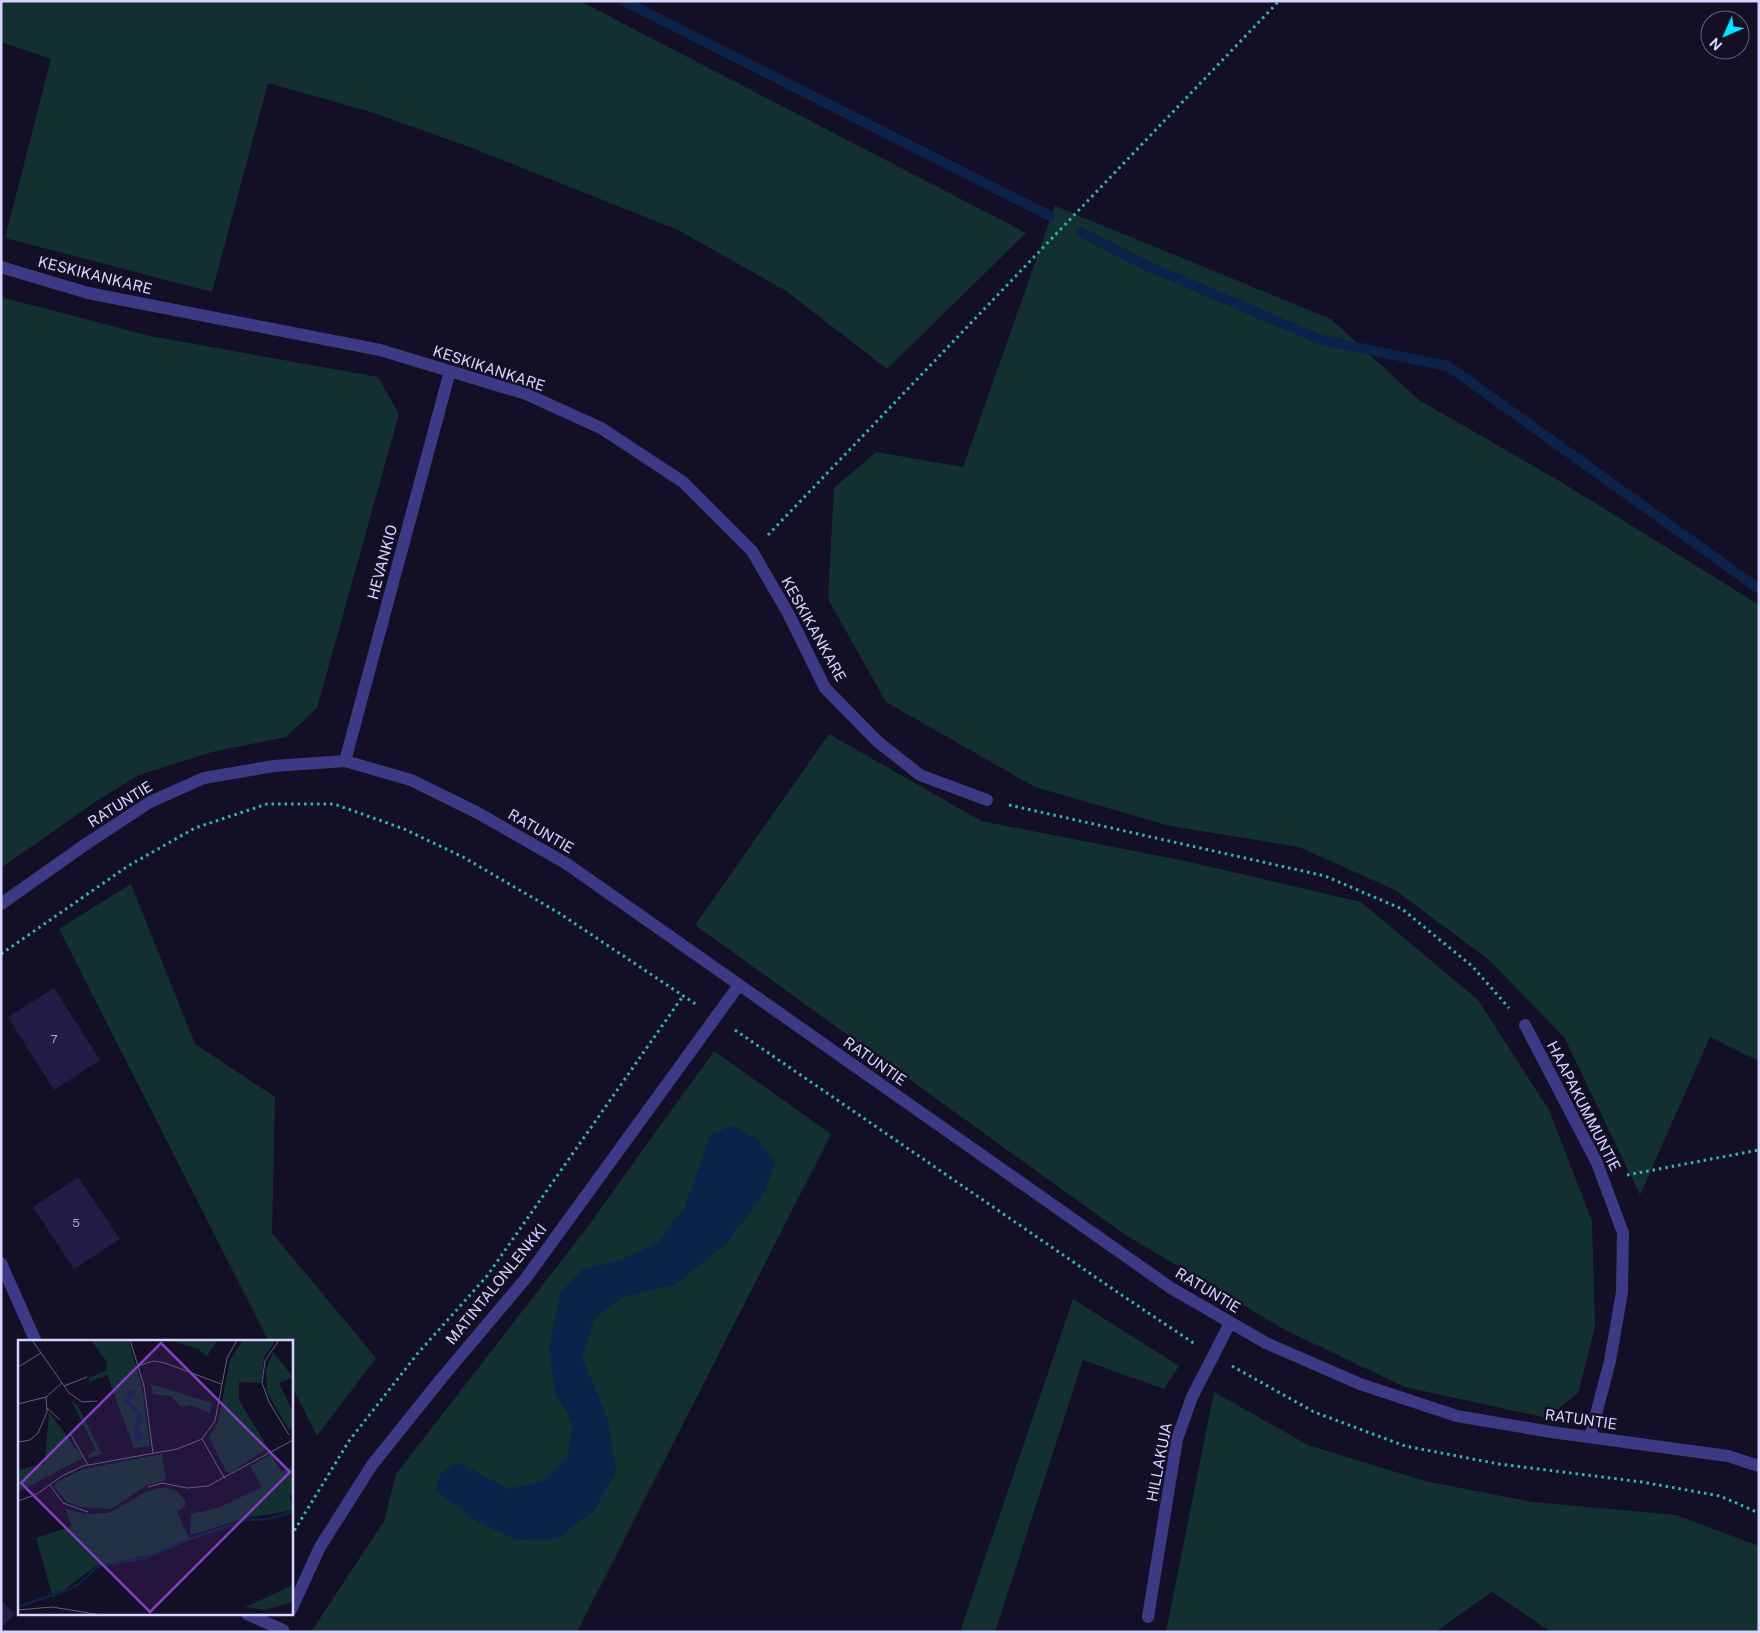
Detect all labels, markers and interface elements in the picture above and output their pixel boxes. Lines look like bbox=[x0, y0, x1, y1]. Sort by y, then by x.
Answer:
north arrow bbox=[1700, 10, 1750, 60]
text: N bbox=[1706, 35, 1725, 54]
street label: KESKIKANKARE bbox=[36, 253, 154, 297]
street label: KESKIKANKARE bbox=[431, 342, 547, 394]
street label: HEVANKIO bbox=[364, 523, 400, 601]
street label: KESKIKANKARE bbox=[778, 574, 850, 684]
street label: RATUNTIE bbox=[85, 778, 155, 830]
street label: RATUNTIE bbox=[505, 805, 577, 857]
house number: 7 bbox=[50, 1032, 58, 1046]
street label: RATUNTIE bbox=[840, 1033, 910, 1089]
street label: HAAPAKUMMUNTIE bbox=[1544, 1038, 1624, 1174]
house number: 5 bbox=[72, 1216, 80, 1230]
street label: MATINTALONLENKKI bbox=[442, 1220, 550, 1348]
street label: RATUNTIE bbox=[1172, 1264, 1244, 1316]
inset map bbox=[18, 1340, 292, 1616]
street label: RATUNTIE bbox=[1544, 1406, 1618, 1432]
street label: HILLAKUJA bbox=[1143, 1421, 1175, 1503]

